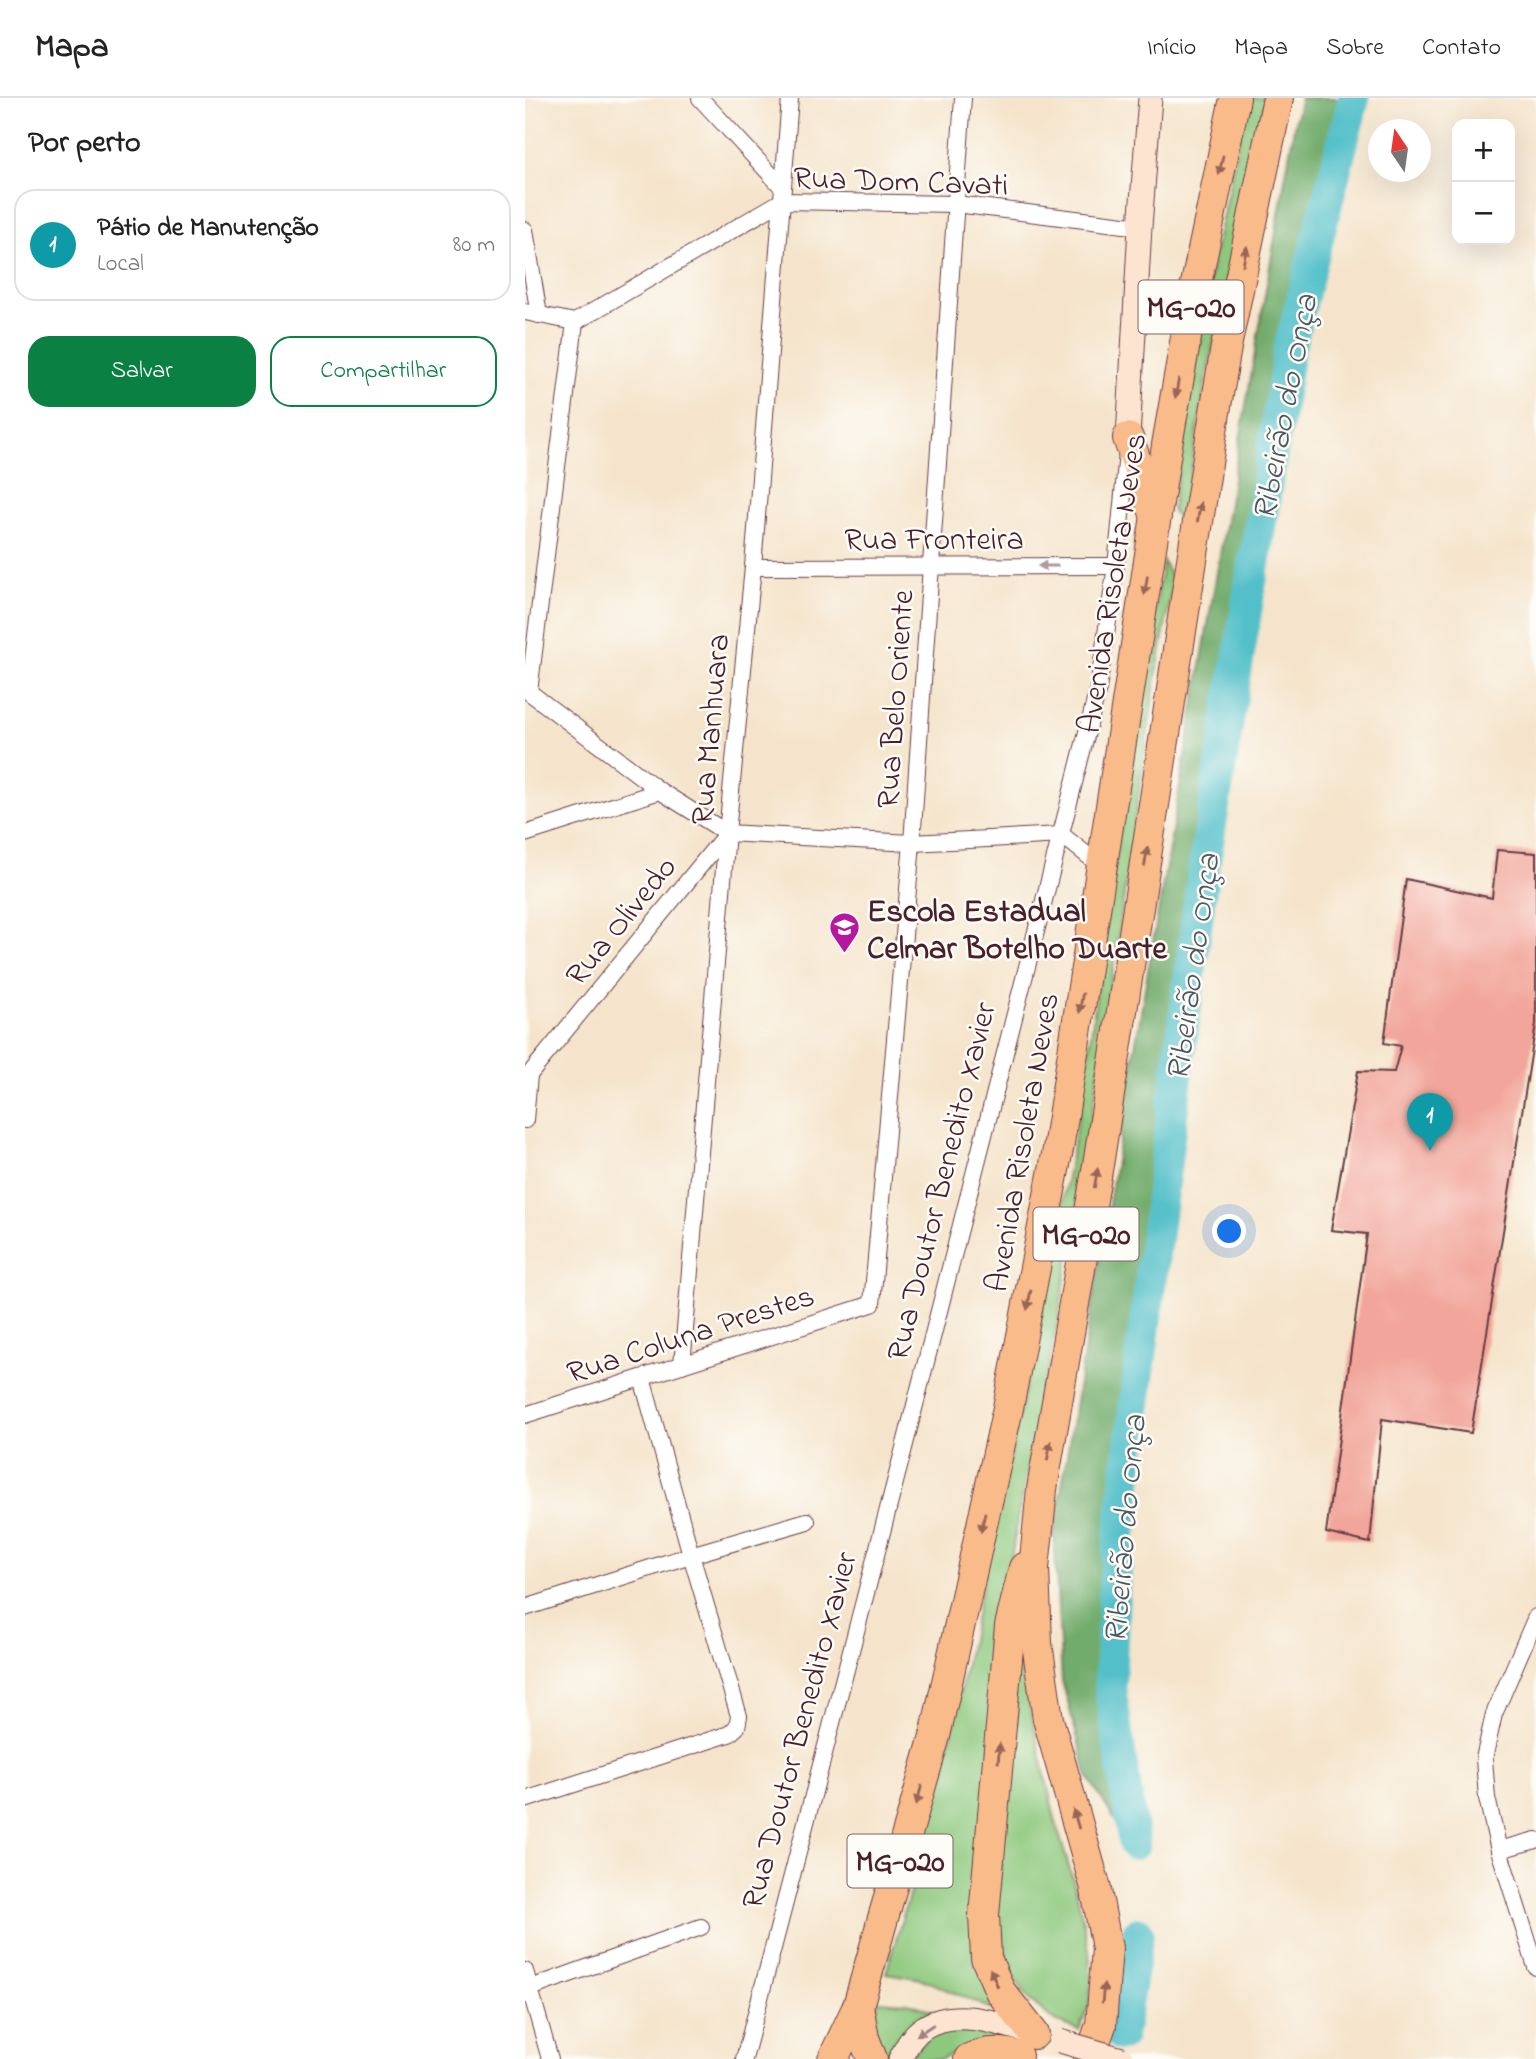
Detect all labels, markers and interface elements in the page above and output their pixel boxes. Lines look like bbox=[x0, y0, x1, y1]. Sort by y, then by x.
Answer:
text: Mapa bbox=[35, 24, 109, 72]
text: Início bbox=[1147, 31, 1196, 66]
text: Mapa bbox=[1234, 31, 1288, 66]
text: Sobre bbox=[1326, 31, 1384, 66]
text: Contato bbox=[1422, 31, 1501, 66]
north arrow bbox=[1368, 119, 1431, 182]
map controls bbox=[1452, 119, 1515, 245]
button: + bbox=[1452, 119, 1515, 182]
text: Por perto bbox=[28, 122, 141, 166]
one-way arrow bbox=[1216, 154, 1227, 176]
street label: Rua Dom Cavati bbox=[793, 156, 1009, 211]
button: − bbox=[1452, 182, 1515, 245]
text: Pátio de Manutenção bbox=[97, 210, 319, 248]
text: 1 bbox=[49, 229, 57, 262]
text: 80 m bbox=[453, 229, 495, 262]
one-way arrow bbox=[1239, 245, 1250, 267]
text: Local bbox=[97, 248, 144, 281]
road number: MG-020 bbox=[1139, 280, 1243, 334]
water label: Ribeirão do Onça bbox=[1242, 290, 1333, 525]
button: Salvar bbox=[28, 336, 256, 407]
button: Compartilhar bbox=[270, 336, 497, 407]
one-way arrow bbox=[1171, 377, 1182, 399]
street label: Avenida Risoleta Neves bbox=[1068, 430, 1161, 737]
one-way arrow bbox=[1193, 501, 1204, 523]
street label: Rua Fronteira bbox=[844, 518, 1024, 565]
one-way arrow bbox=[1036, 560, 1058, 572]
one-way arrow bbox=[1140, 574, 1151, 596]
street label: Rua Belo Oriente bbox=[866, 588, 929, 810]
street label: Rua Manhuara bbox=[681, 632, 744, 827]
one-way arrow bbox=[1140, 846, 1151, 868]
street label: Rua Olivedo bbox=[555, 847, 690, 997]
water label: Ribeirão do Onça bbox=[1155, 850, 1235, 1084]
place label: Escola Estadual Celmar Botelho Duarte bbox=[867, 890, 1168, 974]
school or university icon: Escola Estadual Celmar Botelho Duarte bbox=[827, 911, 861, 955]
street label: Avenida Risoleta Neves bbox=[975, 989, 1074, 1296]
one-way arrow bbox=[1075, 992, 1086, 1014]
street label: Rua Doutor Benedito Xavier bbox=[876, 998, 1011, 1366]
pin: 1 bbox=[1407, 1093, 1453, 1151]
one-way arrow bbox=[1091, 1167, 1102, 1189]
road number: MG-020 bbox=[1033, 1208, 1139, 1260]
your location bbox=[1212, 1214, 1246, 1248]
street label: Rua Coluna Prestes bbox=[561, 1274, 821, 1398]
one-way arrow bbox=[1023, 1289, 1034, 1311]
water label: Ribeirão do Onça bbox=[1093, 1412, 1161, 1646]
one-way arrow bbox=[1043, 1440, 1054, 1462]
one-way arrow bbox=[977, 1511, 988, 1533]
street label: Rua Doutor Benedito Xavier bbox=[731, 1547, 872, 1915]
one-way arrow bbox=[994, 1742, 1005, 1764]
one-way arrow bbox=[913, 1785, 923, 1806]
one-way arrow bbox=[1071, 1809, 1081, 1830]
road number: MG-020 bbox=[847, 1834, 953, 1888]
one-way arrow bbox=[989, 1968, 1000, 1989]
one-way arrow bbox=[1098, 1982, 1109, 2004]
one-way arrow bbox=[915, 2023, 935, 2036]

